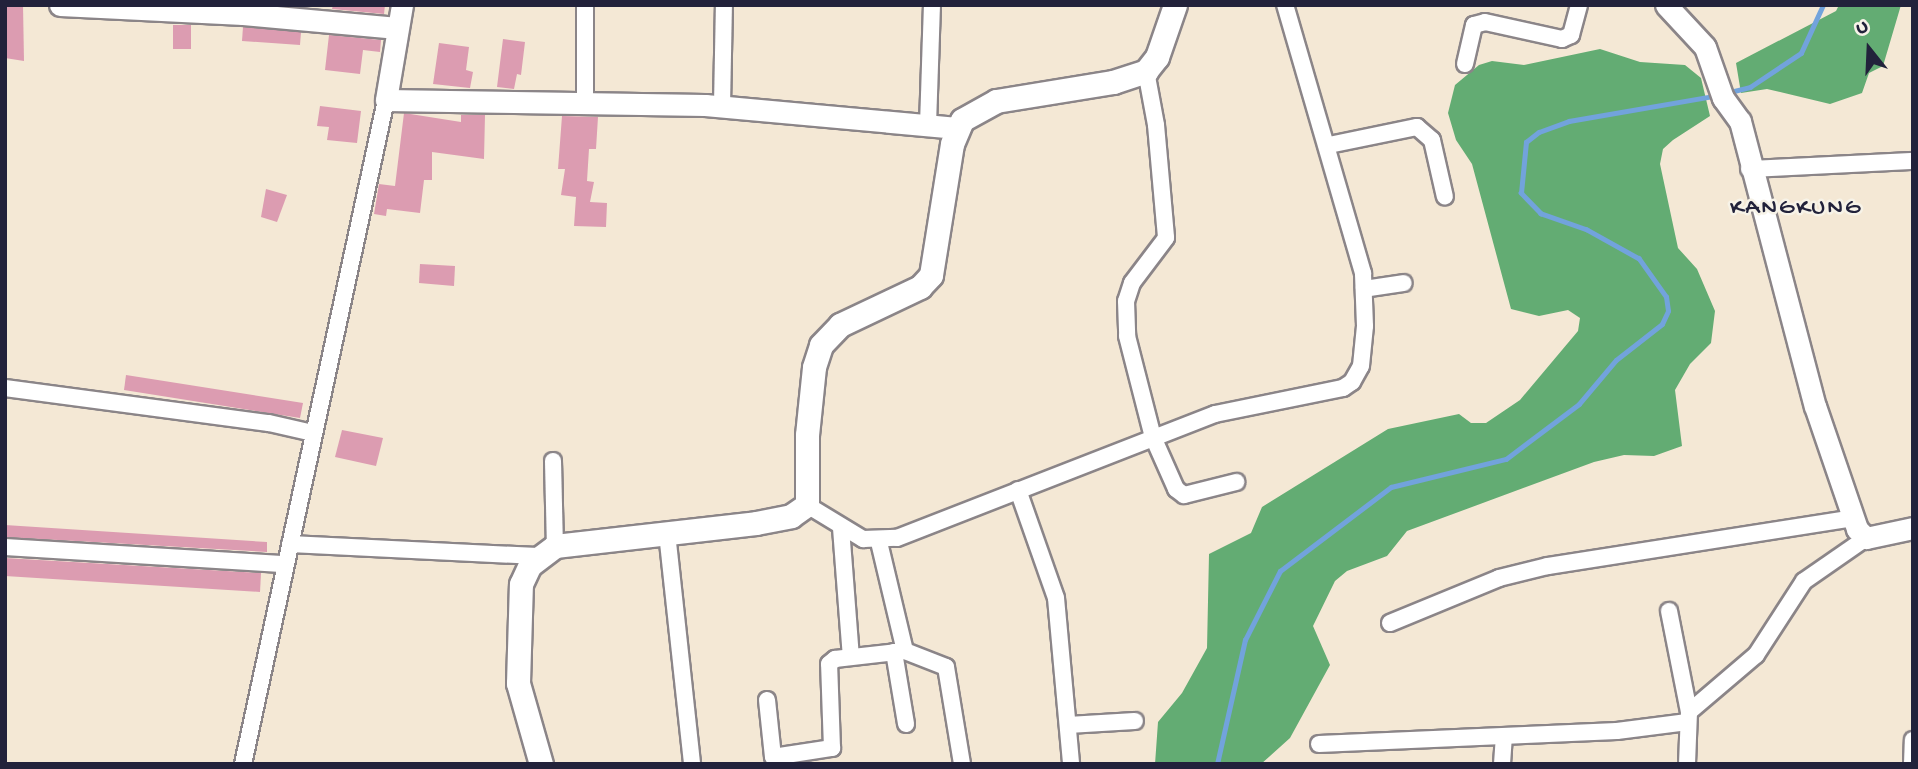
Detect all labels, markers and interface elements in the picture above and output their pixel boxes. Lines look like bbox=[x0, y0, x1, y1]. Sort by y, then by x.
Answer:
north arrow bbox=[1834, 14, 1904, 84]
text: U bbox=[1854, 16, 1871, 41]
district label: KANGKUNG bbox=[1731, 195, 1861, 223]

